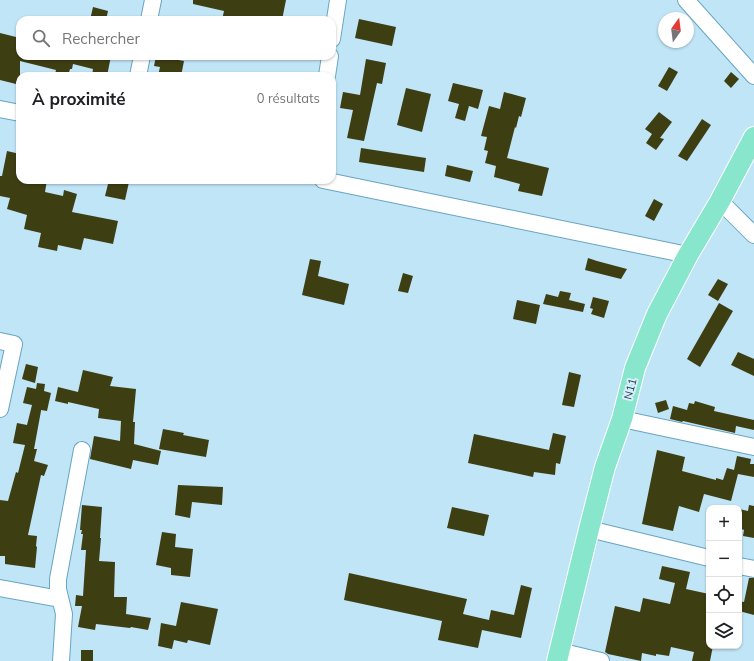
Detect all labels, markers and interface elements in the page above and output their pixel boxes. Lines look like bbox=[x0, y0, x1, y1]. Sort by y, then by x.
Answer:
north arrow bbox=[658, 12, 694, 48]
search box bbox=[16, 16, 336, 60]
icon: search bbox=[30, 27, 52, 49]
text: Rechercher bbox=[62, 29, 140, 48]
text: À proximité bbox=[32, 88, 126, 109]
text: 0 résultats bbox=[257, 90, 320, 106]
street label: N11 bbox=[620, 377, 640, 401]
map controls bbox=[706, 505, 742, 649]
button: + bbox=[706, 505, 742, 541]
button: − bbox=[706, 541, 742, 577]
button: locate bbox=[706, 577, 742, 613]
button: layers bbox=[706, 613, 742, 649]

